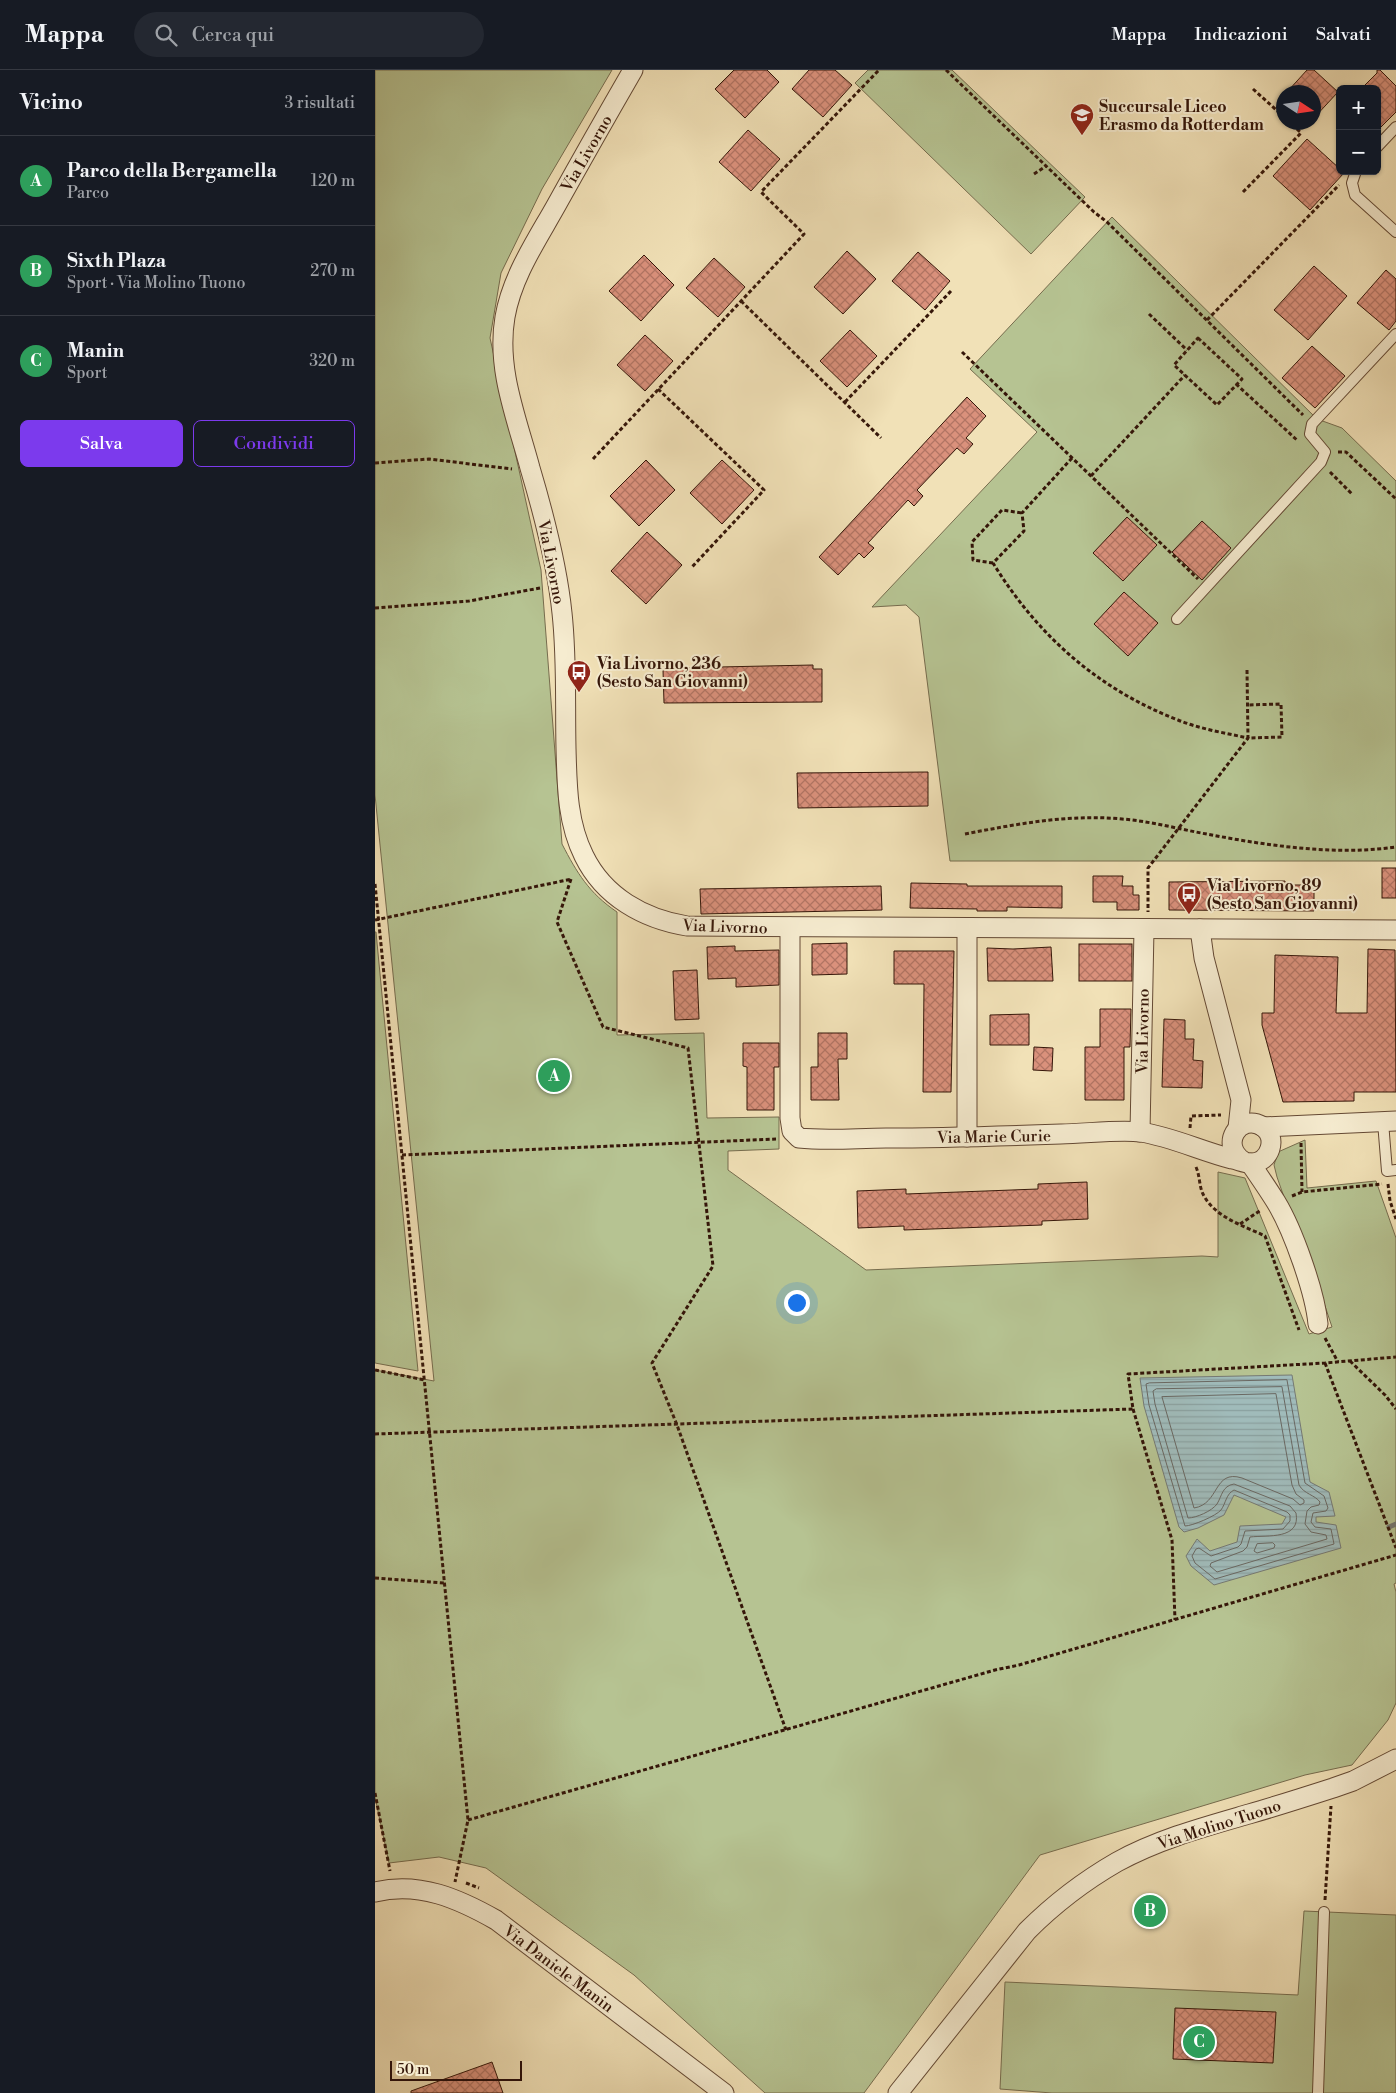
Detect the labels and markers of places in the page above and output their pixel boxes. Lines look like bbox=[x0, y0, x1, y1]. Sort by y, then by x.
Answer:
place label: Succursale Liceo Erasmo da Rotterdam bbox=[1099, 97, 1264, 135]
school or university icon: Succursale Liceo Erasmo da Rotterdam bbox=[1069, 102, 1095, 136]
place label: Via Livorno, 236 (Sesto San Giovanni) bbox=[596, 654, 748, 692]
bus stop icon: Via Livorno, 236 (Sesto San Giovanni) bbox=[566, 659, 592, 693]
place label: Via Livorno, 89 (Sesto San Giovanni) bbox=[1206, 876, 1358, 914]
bus stop icon: Via Livorno, 89 (Sesto San Giovanni) bbox=[1176, 881, 1202, 915]
pin: A bbox=[538, 1057, 570, 1095]
pin: B bbox=[1134, 1892, 1166, 1930]
pin: C bbox=[1183, 2023, 1215, 2061]

